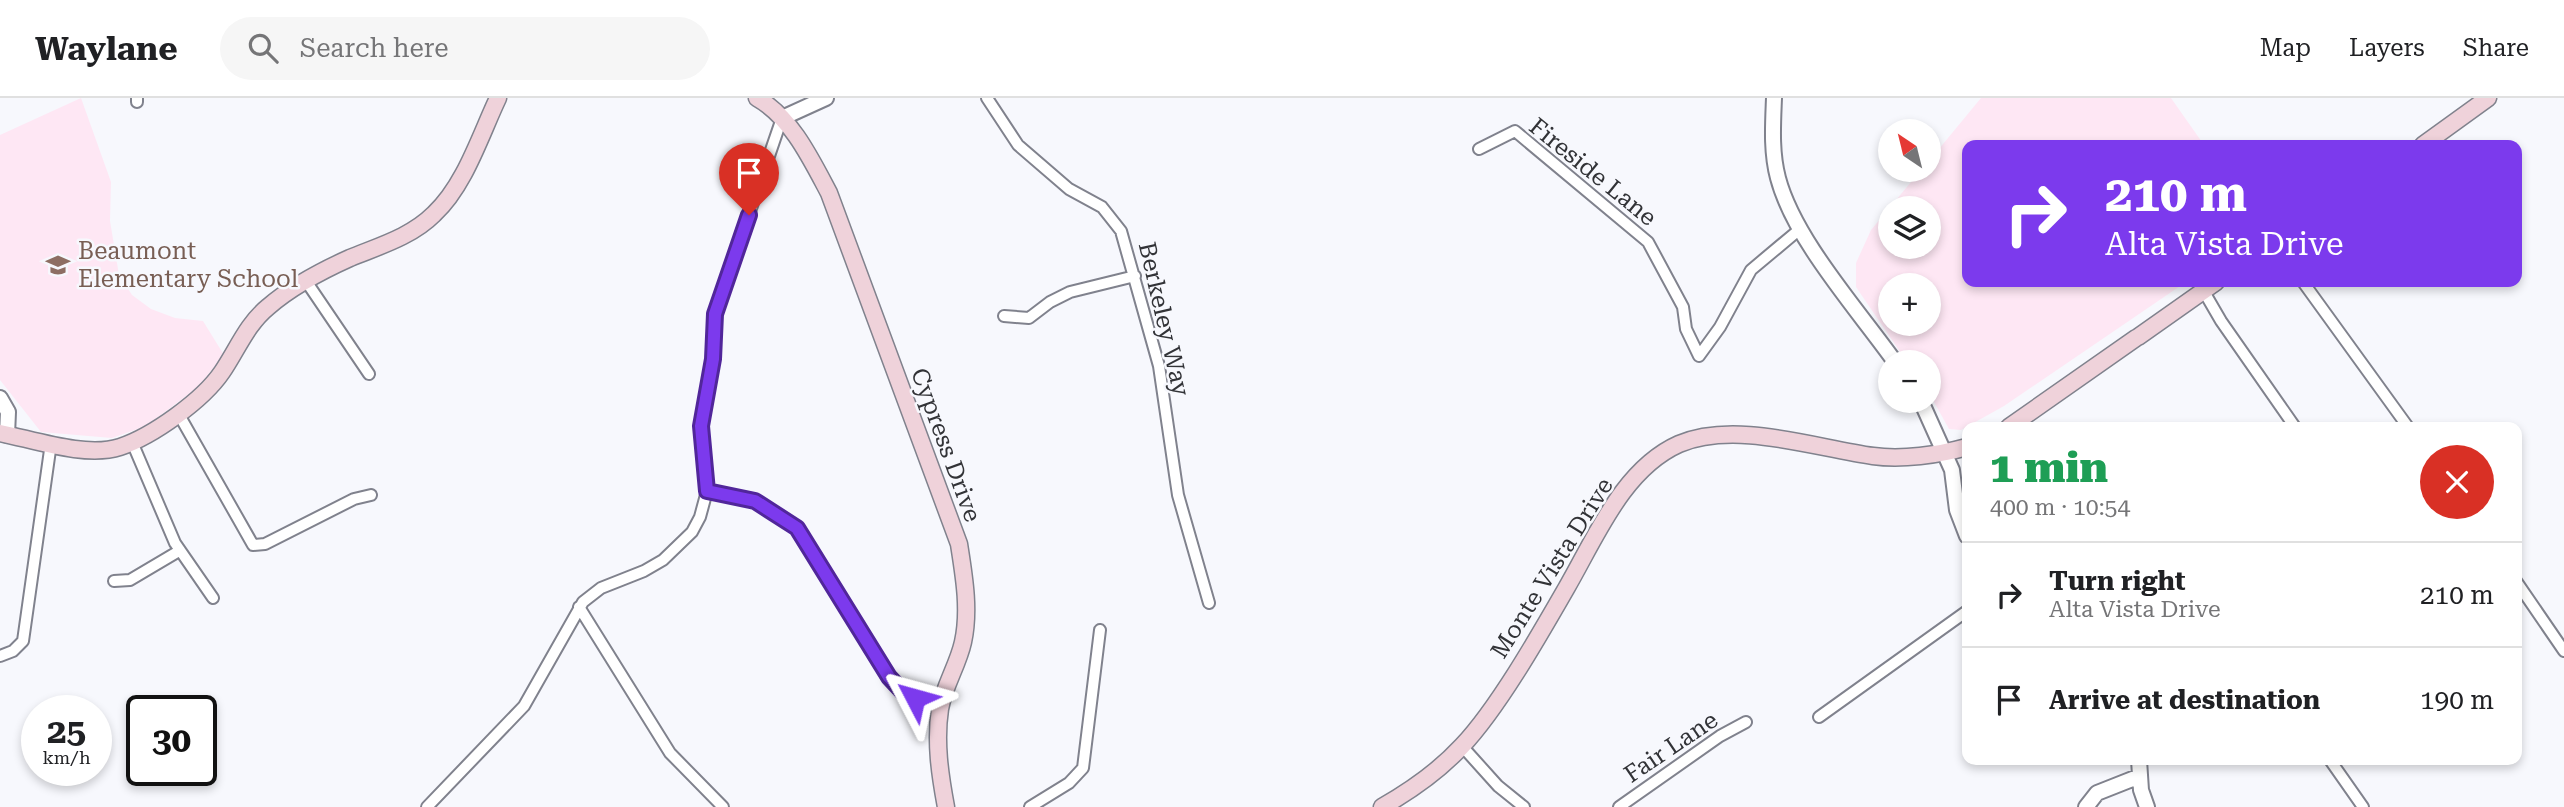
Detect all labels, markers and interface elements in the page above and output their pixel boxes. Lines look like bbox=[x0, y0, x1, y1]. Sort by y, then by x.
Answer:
search box bbox=[220, 17, 710, 80]
text: Waylane bbox=[35, 29, 178, 68]
icon: search bbox=[244, 29, 282, 67]
text: Search here bbox=[300, 33, 449, 63]
text: Map bbox=[2260, 34, 2311, 62]
text: Layers bbox=[2349, 34, 2425, 62]
text: Share bbox=[2463, 34, 2529, 62]
street label: Fireside Lane bbox=[1524, 112, 1662, 232]
north arrow bbox=[1878, 119, 1941, 182]
map controls bbox=[1878, 119, 1941, 413]
pin bbox=[719, 143, 779, 215]
icon: arrive bbox=[730, 154, 768, 192]
text: 210 m bbox=[2105, 166, 2247, 223]
icon: right bbox=[1990, 168, 2081, 259]
button: layers bbox=[1878, 196, 1941, 259]
text: Alta Vista Drive bbox=[2105, 225, 2344, 263]
place label: Beaumont Elementary School bbox=[78, 237, 298, 293]
street label: Berkeley Way bbox=[1133, 239, 1196, 400]
school or university icon: Beaumont Elementary School bbox=[44, 251, 72, 279]
button: + bbox=[1878, 273, 1941, 336]
button: − bbox=[1878, 350, 1941, 413]
street label: Cypress Drive bbox=[905, 364, 987, 526]
text: 1 min bbox=[1990, 443, 2108, 492]
button: close bbox=[2420, 445, 2494, 519]
street label: Monte Vista Drive bbox=[1485, 473, 1619, 663]
text: 400 m · 10:54 bbox=[1990, 494, 2130, 521]
text: Turn right bbox=[2049, 566, 2185, 596]
icon: right bbox=[1990, 576, 2028, 614]
text: 210 m bbox=[2420, 580, 2494, 610]
text: Alta Vista Drive bbox=[2049, 596, 2221, 623]
position arrow bbox=[878, 661, 952, 735]
icon: arrive bbox=[1990, 681, 2028, 719]
text: Arrive at destination bbox=[2049, 685, 2320, 715]
text: 190 m bbox=[2420, 685, 2494, 715]
speed limit sign: 30 bbox=[126, 695, 217, 786]
street label: Fair Lane bbox=[1619, 706, 1723, 788]
text: 25 bbox=[47, 711, 86, 752]
text: km/h bbox=[42, 747, 91, 768]

